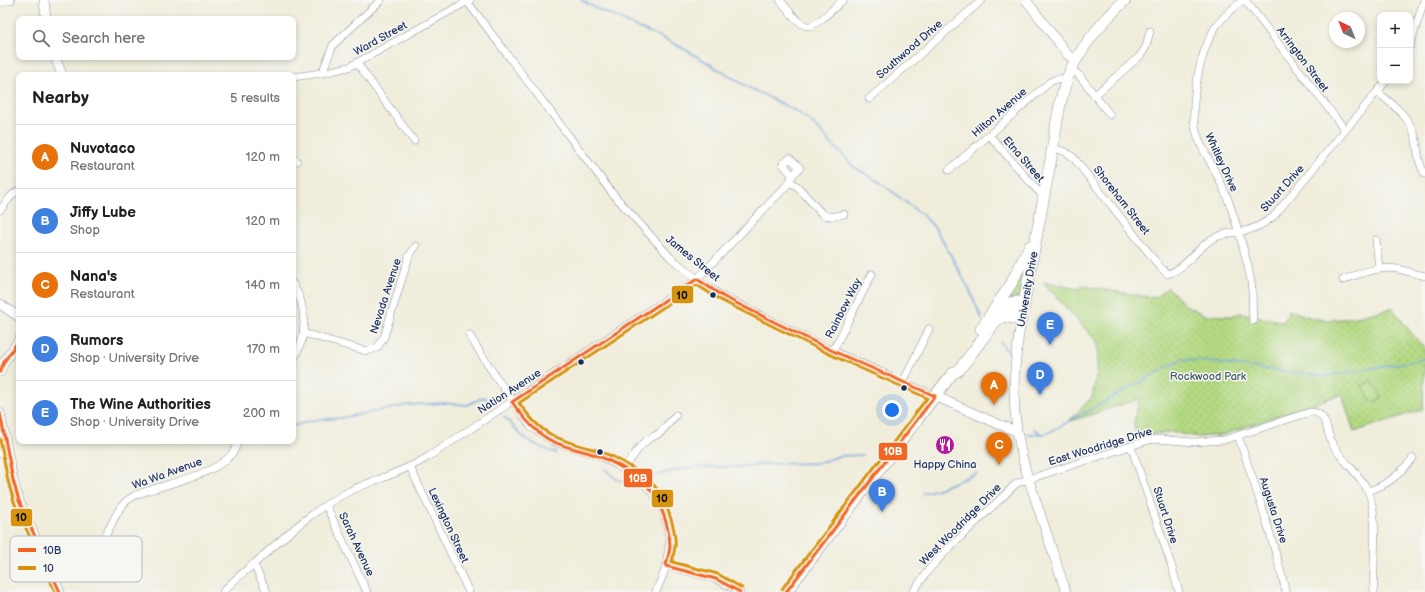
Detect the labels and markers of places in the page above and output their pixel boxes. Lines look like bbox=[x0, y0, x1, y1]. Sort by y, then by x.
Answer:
unlabelled marker bbox=[708, 290, 718, 300]
pin: E bbox=[1037, 312, 1063, 345]
unlabelled marker bbox=[576, 357, 586, 367]
pin: D bbox=[1027, 362, 1053, 395]
pin: A bbox=[981, 372, 1007, 405]
unlabelled marker bbox=[899, 383, 909, 393]
pin: C bbox=[986, 432, 1012, 465]
restaurant icon: Happy China bbox=[934, 434, 956, 456]
unlabelled marker bbox=[595, 447, 605, 457]
place label: Happy China bbox=[913, 458, 977, 471]
pin: B bbox=[869, 479, 895, 512]

